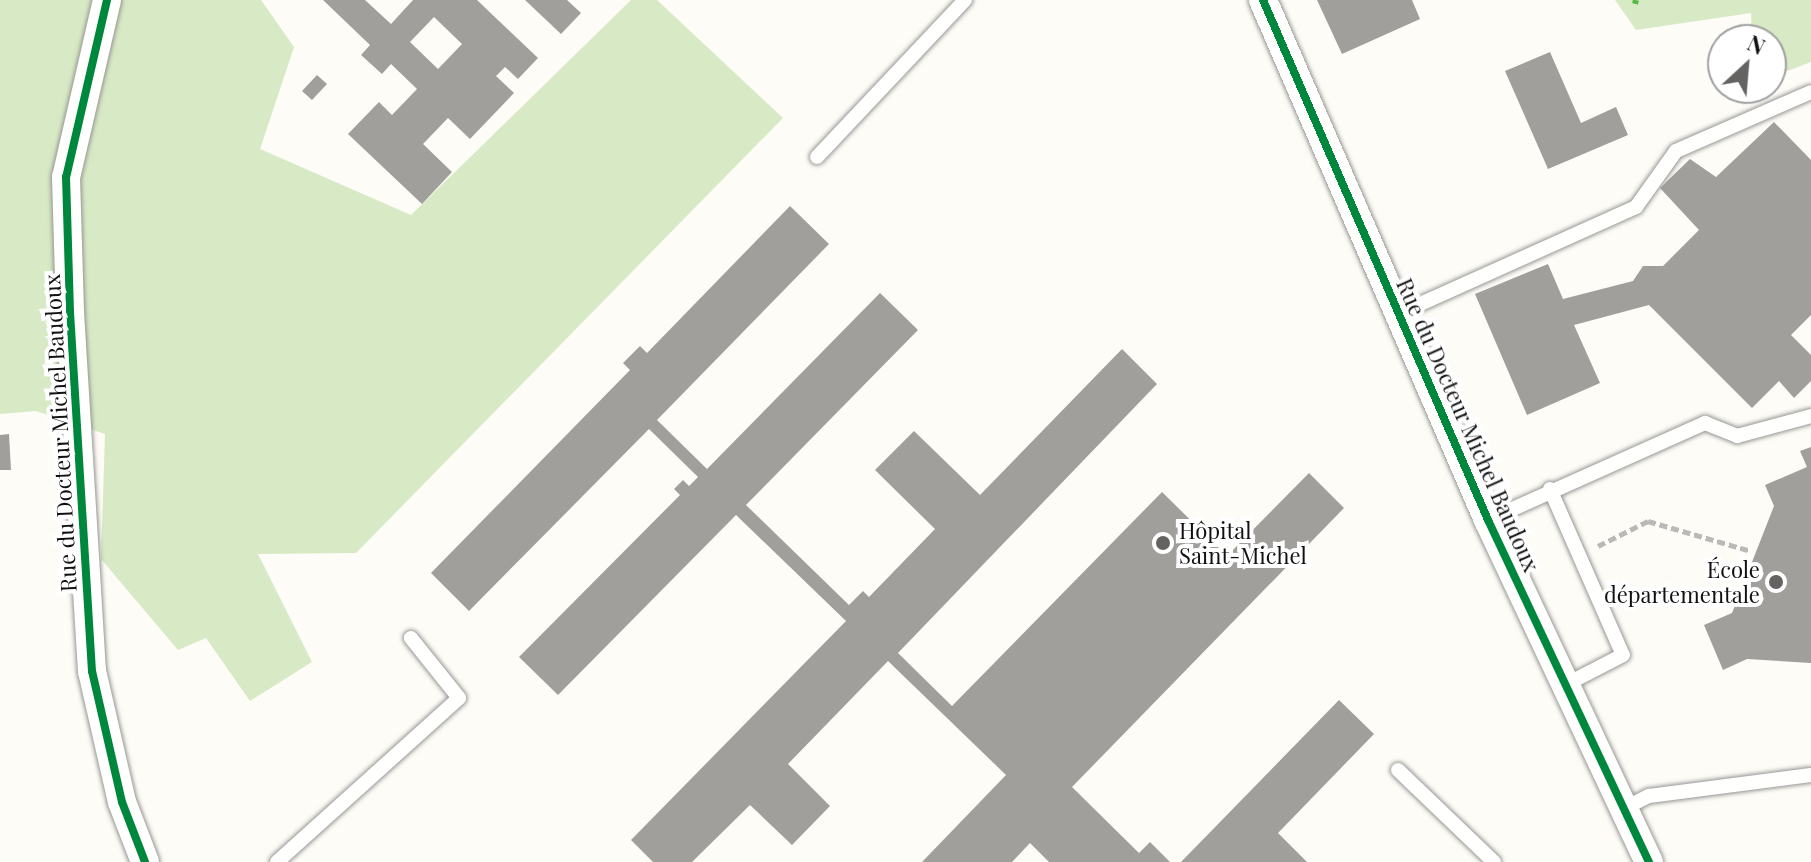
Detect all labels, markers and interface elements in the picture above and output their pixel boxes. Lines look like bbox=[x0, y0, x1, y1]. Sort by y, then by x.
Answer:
north arrow bbox=[1707, 24, 1787, 104]
text: N bbox=[1743, 27, 1770, 61]
street label: Rue du Docteur Michel Baudoux bbox=[38, 273, 82, 593]
street label: Rue du Docteur Michel Baudoux bbox=[1391, 274, 1545, 576]
place label: Hôpital Saint-Michel bbox=[1179, 517, 1307, 568]
marker: Hôpital Saint-Michel bbox=[1154, 534, 1172, 552]
place label: École départementale bbox=[1604, 556, 1760, 608]
marker: École départementale bbox=[1767, 573, 1785, 591]

